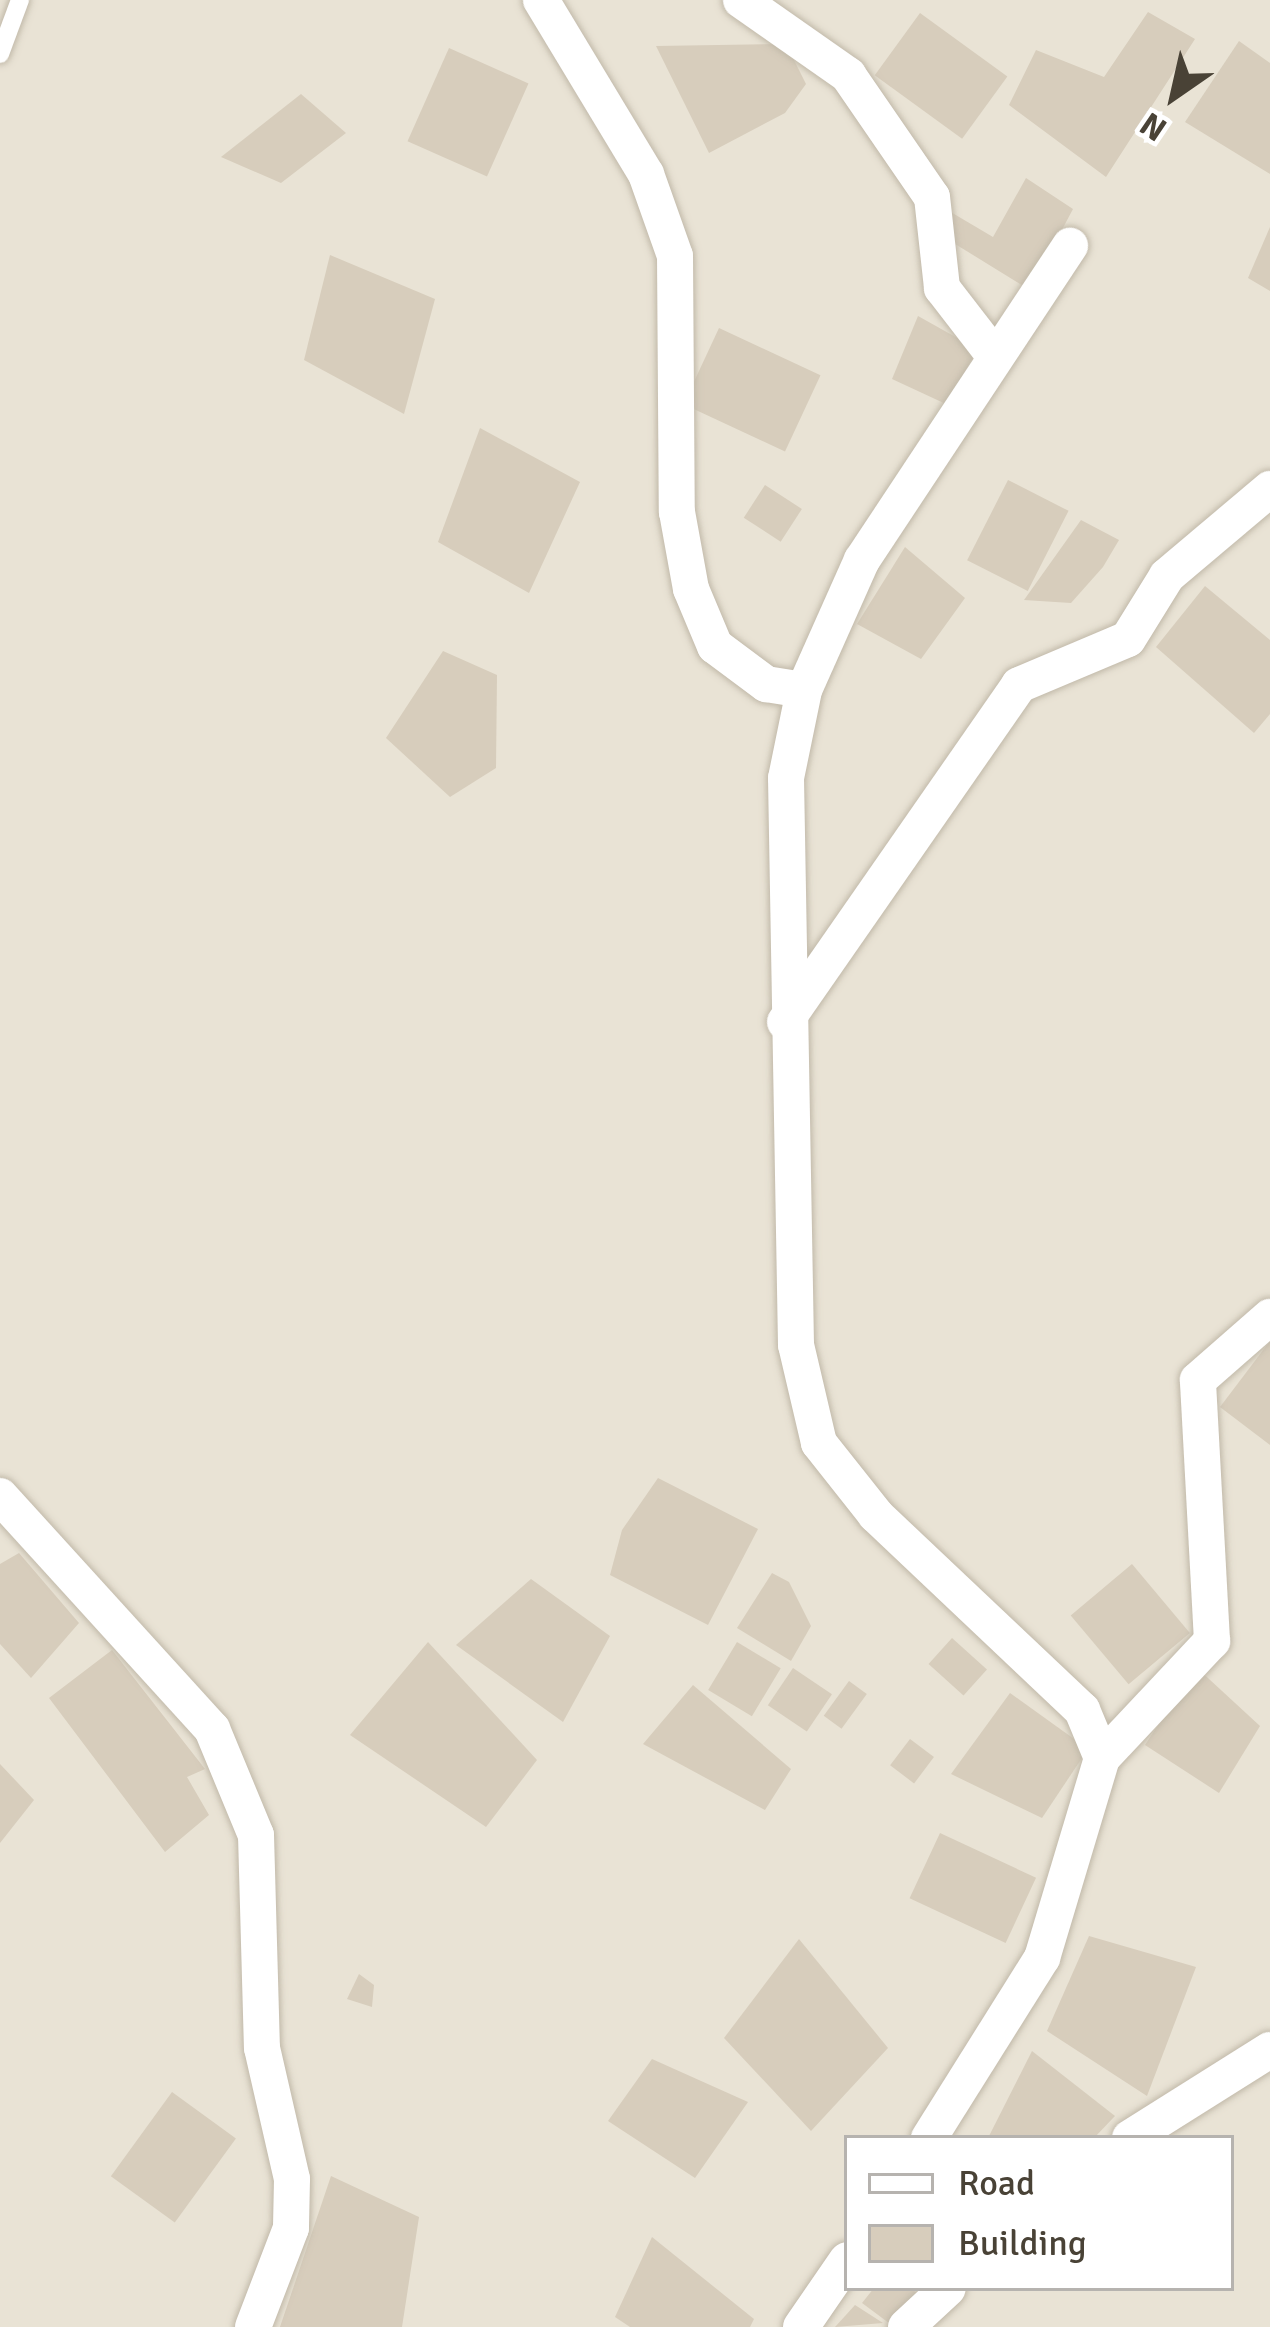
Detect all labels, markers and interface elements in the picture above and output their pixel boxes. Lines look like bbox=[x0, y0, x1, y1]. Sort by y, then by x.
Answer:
north arrow bbox=[1114, 36, 1234, 156]
text: N bbox=[1133, 103, 1175, 150]
legend bbox=[844, 2135, 1234, 2291]
text: Road bbox=[958, 2161, 1035, 2206]
text: Building bbox=[958, 2221, 1087, 2266]

